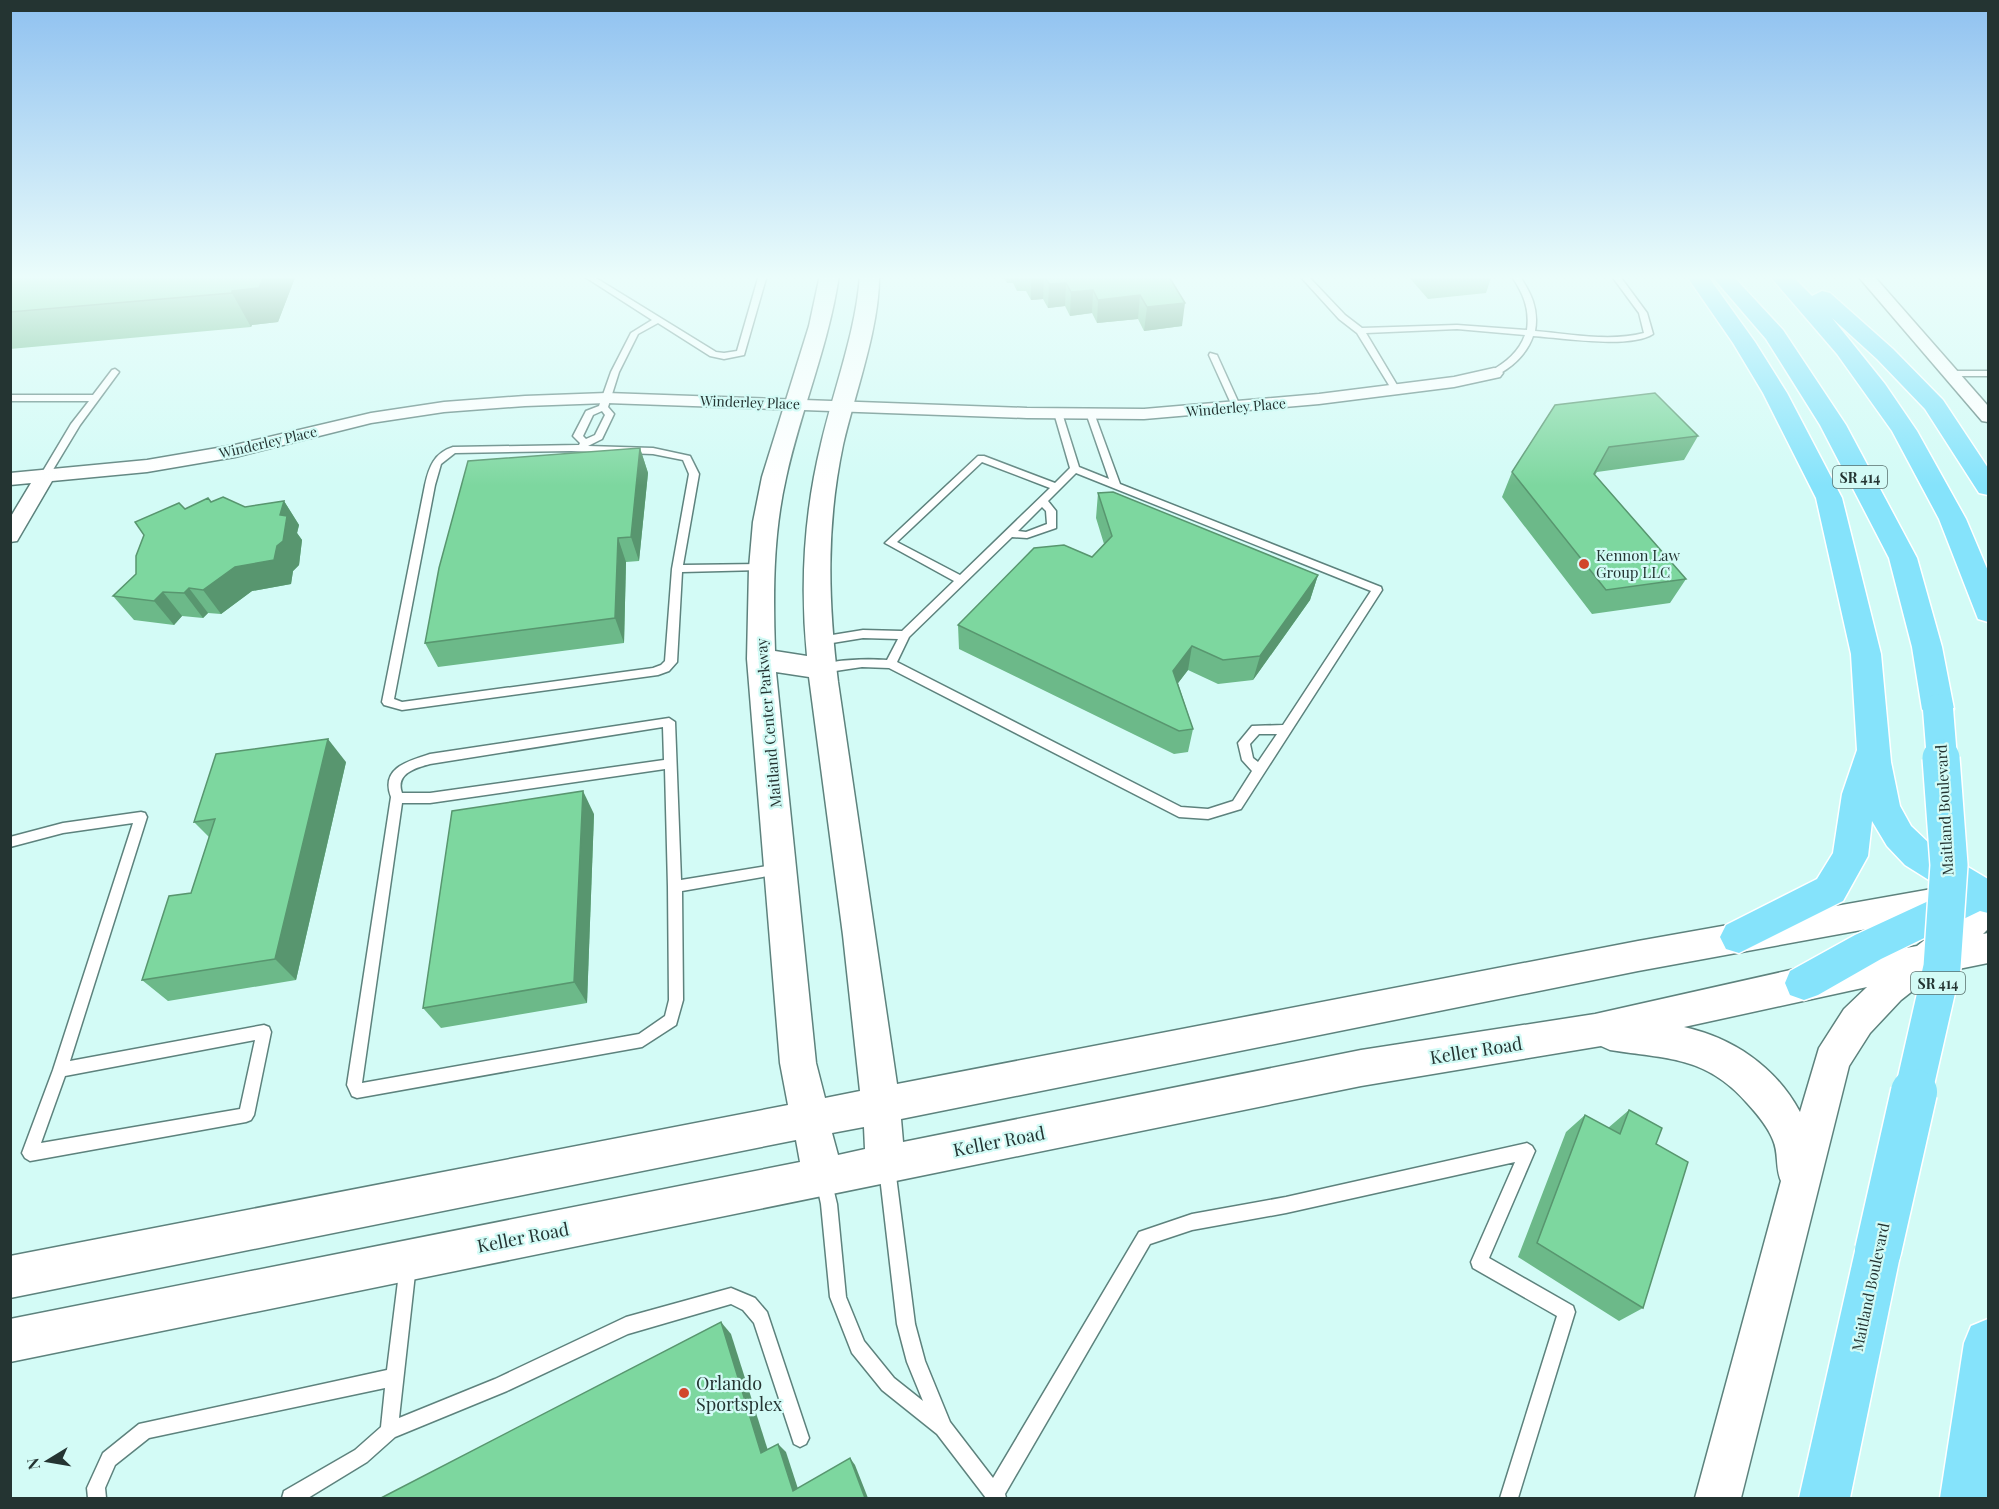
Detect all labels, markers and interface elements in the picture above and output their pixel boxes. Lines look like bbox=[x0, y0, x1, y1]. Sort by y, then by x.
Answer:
street label: Winderley Place bbox=[699, 391, 800, 413]
street label: Winderley Place bbox=[1184, 393, 1287, 421]
street label: Winderley Place bbox=[216, 422, 319, 463]
road number: SR 414 bbox=[1833, 466, 1887, 488]
place label: Kennon Law Group LLC bbox=[1596, 545, 1680, 582]
marker: Kennon Law Group LLC bbox=[1577, 557, 1591, 571]
street label: Maitland Center Parkway bbox=[751, 637, 785, 809]
street label: Maitland Boulevard bbox=[1931, 744, 1957, 876]
road number: SR 414 bbox=[1911, 972, 1965, 994]
street label: Keller Road bbox=[1428, 1031, 1524, 1069]
street label: Keller Road bbox=[951, 1120, 1048, 1162]
street label: Keller Road bbox=[475, 1216, 572, 1258]
street label: Maitland Boulevard bbox=[1847, 1221, 1893, 1353]
place label: Orlando Sportsplex bbox=[696, 1371, 783, 1416]
marker: Orlando Sportsplex bbox=[677, 1386, 691, 1400]
north arrow bbox=[18, 1431, 78, 1491]
text: N bbox=[21, 1456, 44, 1472]

